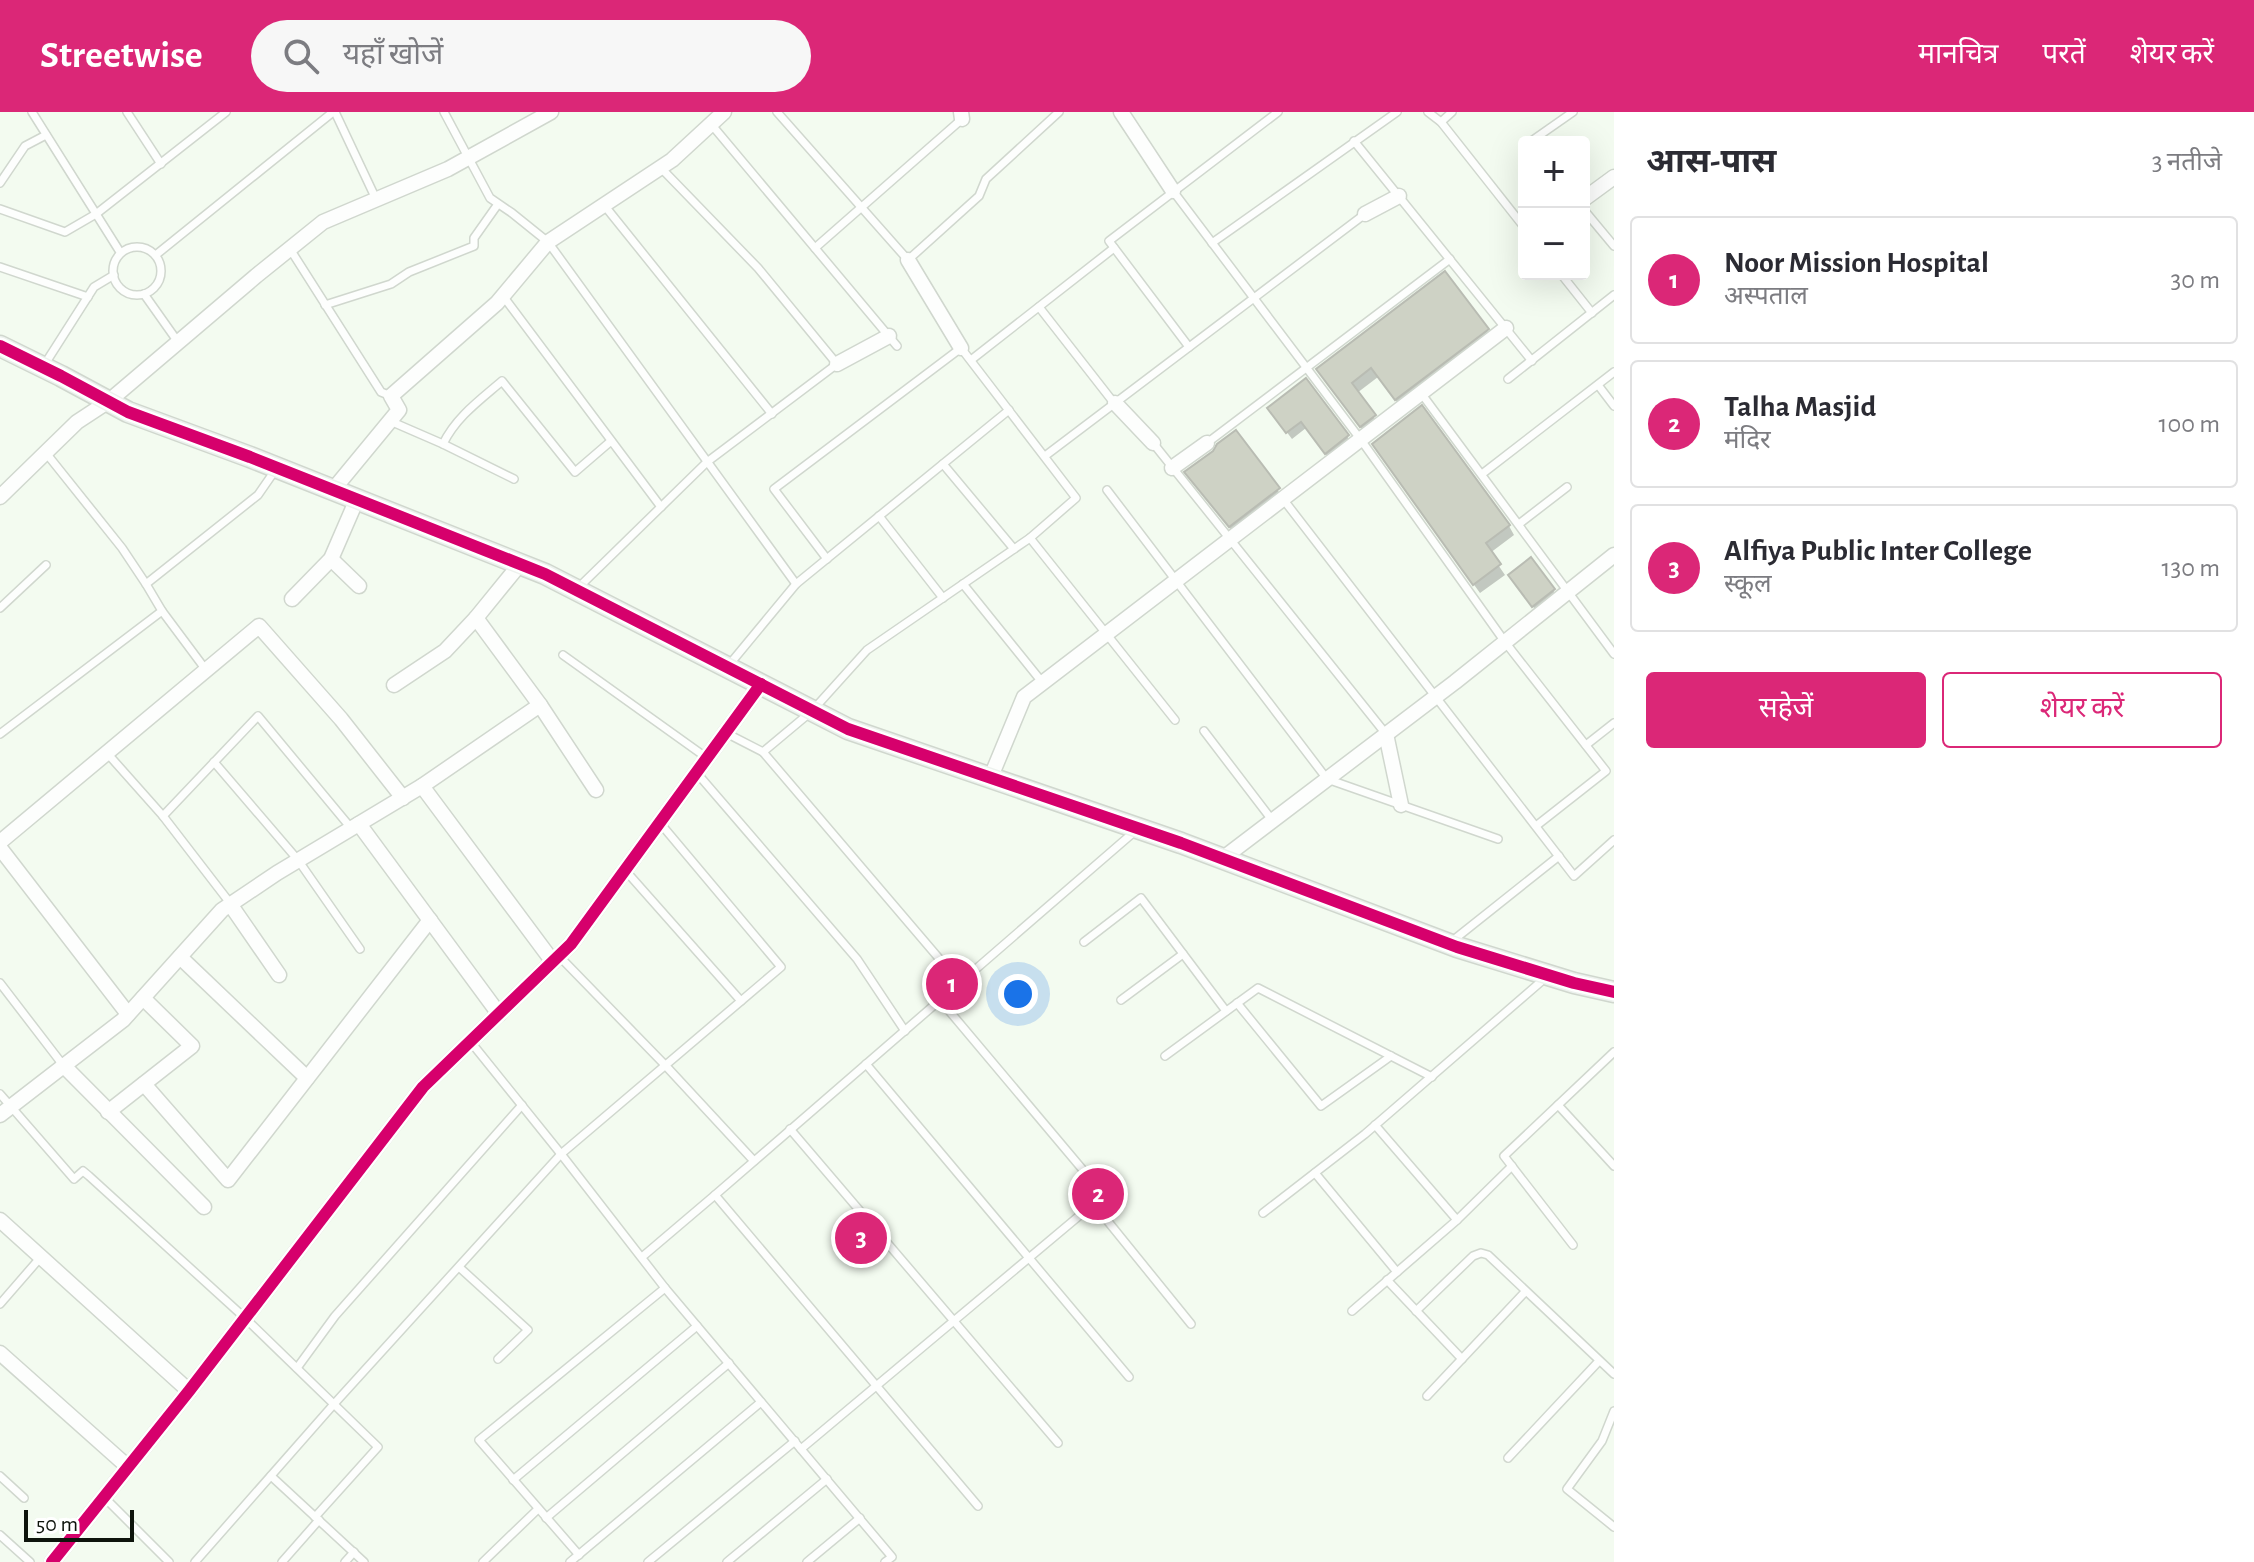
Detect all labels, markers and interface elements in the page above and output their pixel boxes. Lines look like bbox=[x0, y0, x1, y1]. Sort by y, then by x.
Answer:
search box bbox=[251, 20, 811, 92]
icon: search bbox=[279, 34, 323, 78]
text: Streetwise bbox=[40, 37, 203, 75]
text: यहाँ खोजें bbox=[343, 40, 443, 70]
text: मानचित्र bbox=[1918, 41, 1998, 69]
text: परतें bbox=[2042, 41, 2086, 69]
text: शेयर करें bbox=[2130, 41, 2214, 69]
map controls bbox=[1518, 136, 1590, 280]
button: + bbox=[1518, 136, 1590, 208]
text: आस-पास bbox=[1646, 145, 1776, 179]
text: 3 नतीजे bbox=[2152, 149, 2222, 175]
button: − bbox=[1518, 208, 1590, 280]
text: Noor Mission Hospital bbox=[1724, 248, 1989, 278]
text: 1 bbox=[1669, 267, 1679, 293]
text: 30 m bbox=[2170, 267, 2220, 293]
text: अस्पताल bbox=[1724, 283, 1808, 309]
text: Talha Masjid bbox=[1724, 392, 1876, 422]
text: 2 bbox=[1668, 411, 1680, 437]
text: 100 m bbox=[2159, 411, 2220, 437]
text: मंदिर bbox=[1724, 427, 1771, 453]
text: Alfiya Public Inter College bbox=[1724, 536, 2032, 566]
text: 3 bbox=[1668, 555, 1680, 581]
text: 130 m bbox=[2162, 555, 2220, 581]
text: स्कूल bbox=[1724, 571, 1772, 597]
button: सहेजें bbox=[1646, 672, 1926, 748]
button: शेयर करें bbox=[1942, 672, 2222, 748]
pin: 1 bbox=[926, 954, 978, 1014]
your location bbox=[998, 974, 1038, 1014]
pin: 2 bbox=[1072, 1164, 1124, 1224]
pin: 3 bbox=[835, 1208, 887, 1268]
scale bar bbox=[24, 1506, 134, 1542]
text: 50 m bbox=[36, 1513, 78, 1535]

